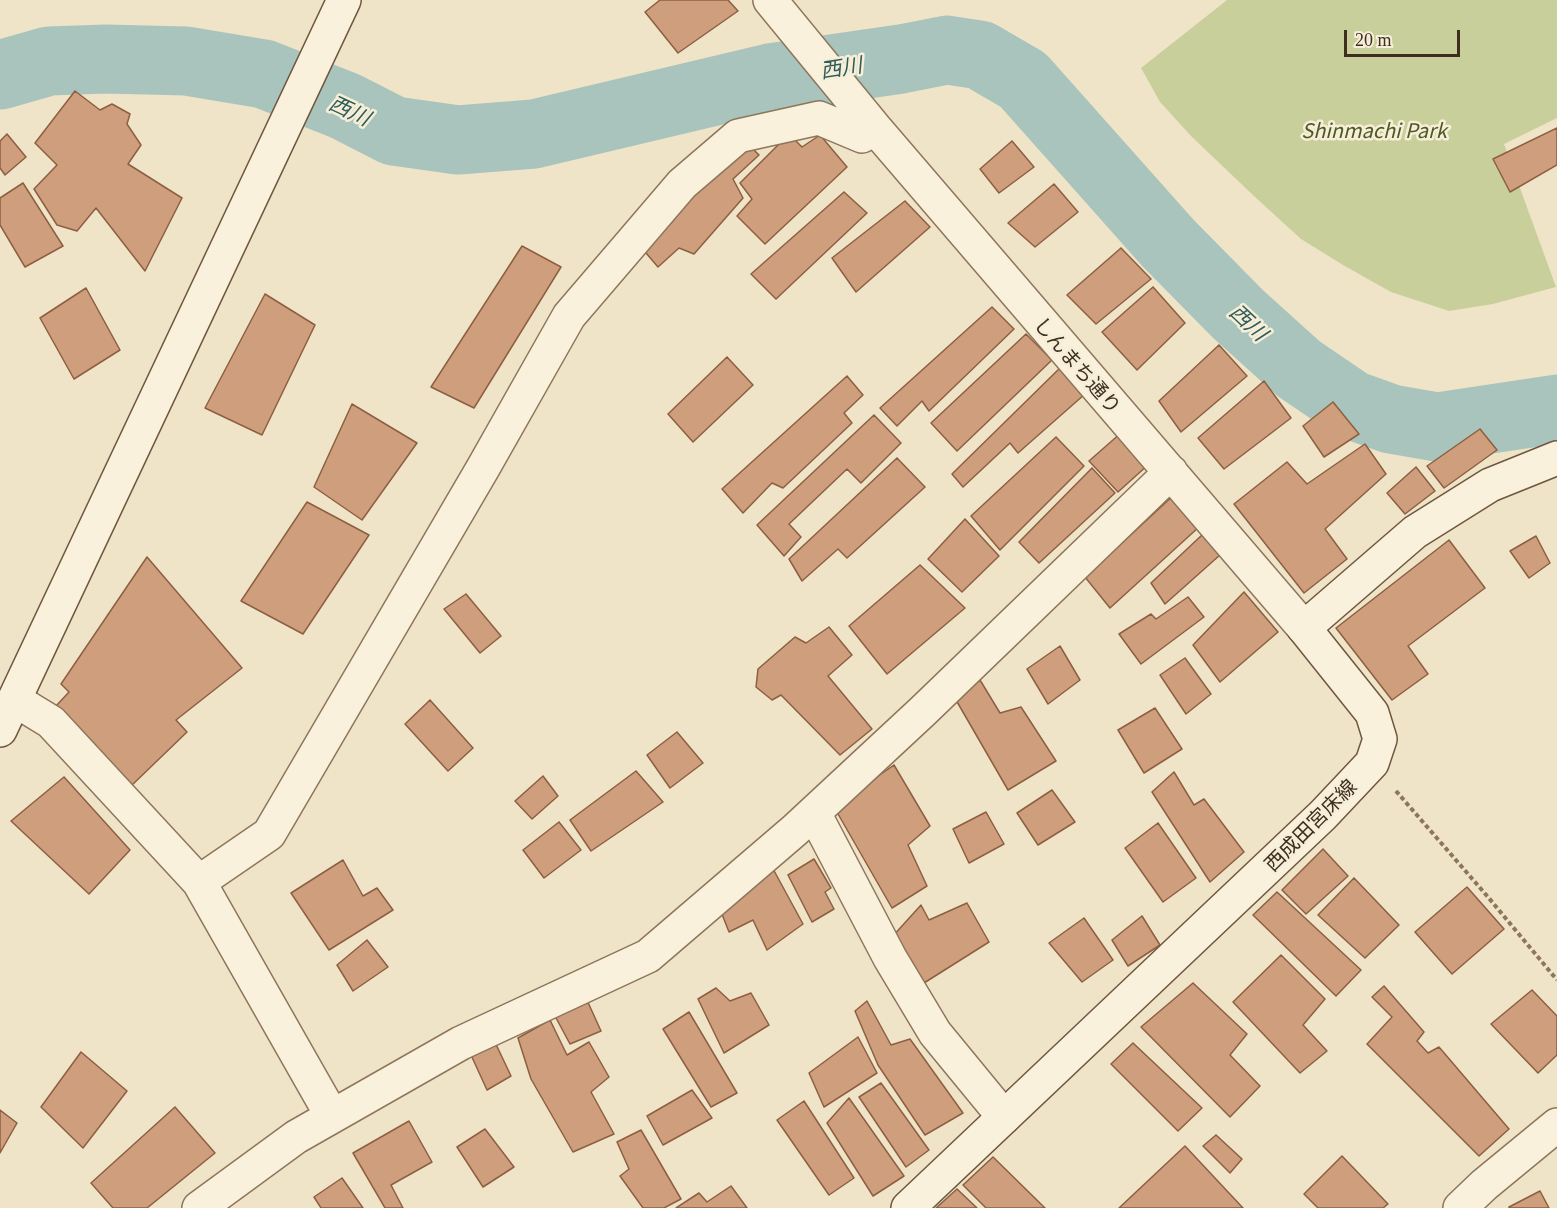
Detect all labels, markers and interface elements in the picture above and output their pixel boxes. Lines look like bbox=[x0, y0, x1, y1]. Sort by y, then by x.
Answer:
scale bar bbox=[1347, 18, 1462, 56]
text: 20 m bbox=[1355, 30, 1392, 50]
water label: 西川 bbox=[818, 51, 864, 83]
water label: 西川 bbox=[326, 90, 374, 130]
park label: Shinmachi Park bbox=[1301, 118, 1447, 142]
water label: 西川 bbox=[1225, 298, 1273, 346]
street label: しんまち通り bbox=[1030, 312, 1126, 418]
street label: 西成田宮床線 bbox=[1259, 774, 1361, 876]

